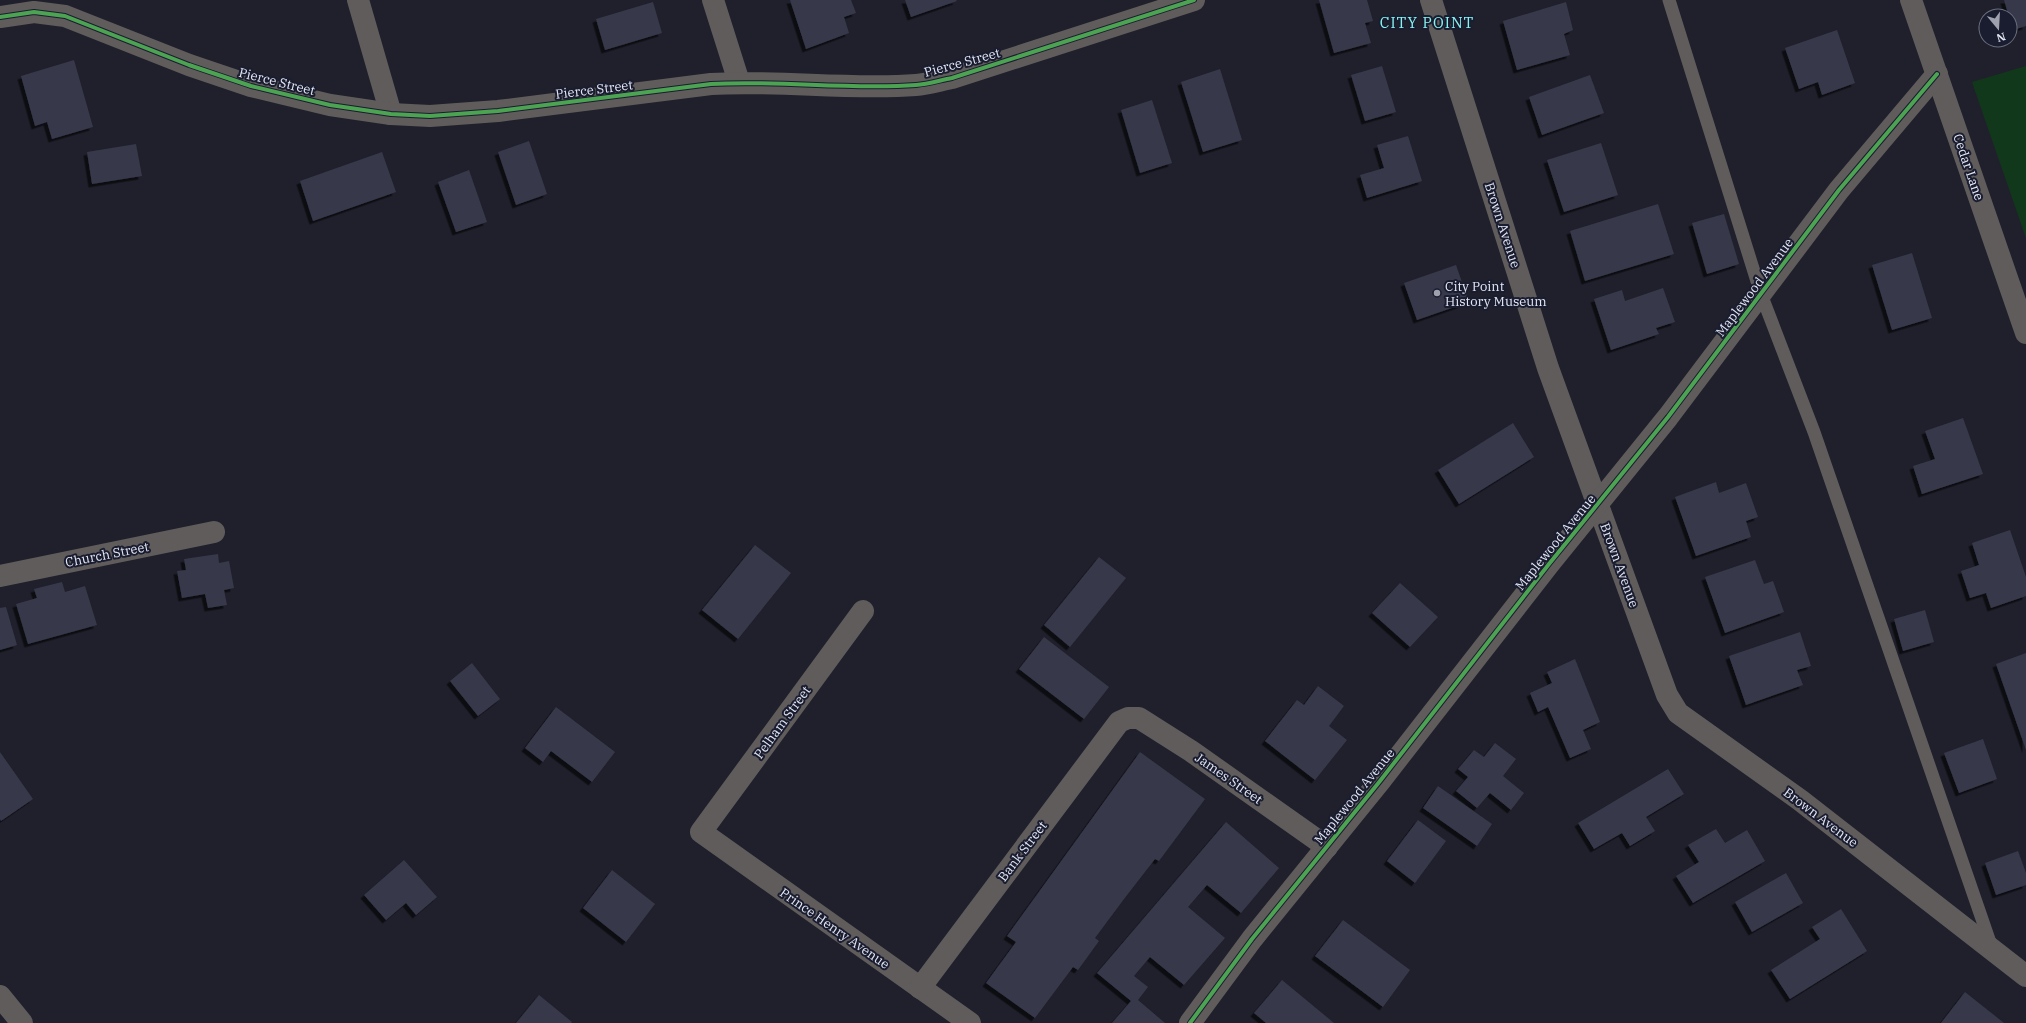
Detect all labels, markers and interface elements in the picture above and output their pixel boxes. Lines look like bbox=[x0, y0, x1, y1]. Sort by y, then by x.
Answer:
north arrow bbox=[1978, 8, 2018, 48]
district label: CITY POINT bbox=[1380, 13, 1474, 32]
text: N bbox=[1995, 30, 2007, 46]
street label: Pierce Street bbox=[922, 44, 1002, 81]
street label: Pierce Street bbox=[237, 64, 317, 99]
street label: Pierce Street bbox=[554, 76, 634, 103]
street label: Cedar Lane bbox=[1949, 132, 1988, 203]
street label: Brown Avenue bbox=[1481, 180, 1524, 270]
street label: Maplewood Avenue bbox=[1712, 235, 1797, 340]
place label: City Point History Museum bbox=[1445, 278, 1547, 310]
marker: City Point History Museum bbox=[1432, 288, 1442, 298]
street label: Maplewood Avenue bbox=[1511, 491, 1599, 594]
street label: Brown Avenue bbox=[1596, 521, 1643, 610]
street label: Church Street bbox=[64, 538, 151, 571]
street label: Pelham Street bbox=[750, 682, 815, 762]
street label: Maplewood Avenue bbox=[1310, 745, 1398, 848]
street label: James Street bbox=[1192, 749, 1266, 808]
street label: Brown Avenue bbox=[1780, 784, 1861, 851]
street label: Bank Street bbox=[994, 817, 1051, 885]
street label: Prince Henry Avenue bbox=[777, 884, 893, 973]

